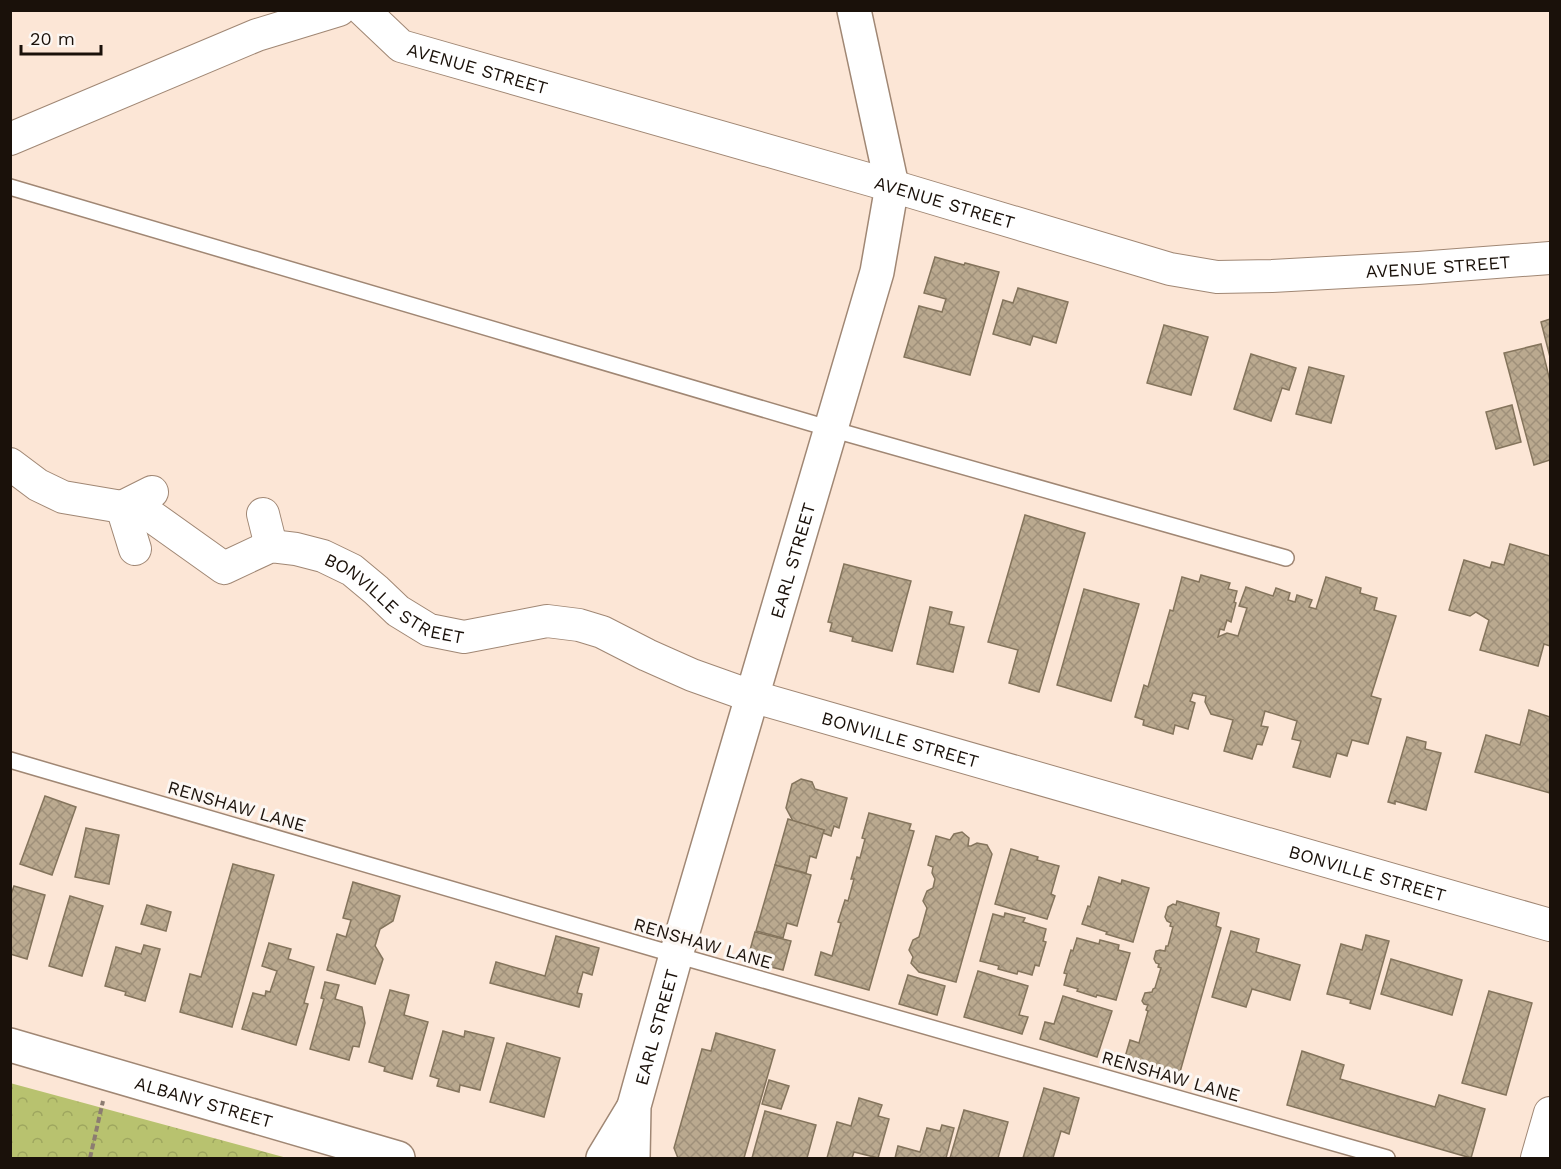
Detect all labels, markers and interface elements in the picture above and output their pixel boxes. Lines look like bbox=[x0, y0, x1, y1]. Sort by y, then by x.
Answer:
scale bar bbox=[21, 18, 100, 56]
text: 20 m bbox=[30, 28, 75, 49]
street label: AVENUE STREET bbox=[405, 38, 550, 98]
street label: AVENUE STREET bbox=[872, 171, 1018, 233]
street label: AVENUE STREET bbox=[1365, 251, 1511, 281]
street label: EARL STREET bbox=[765, 500, 819, 621]
street label: BONVILLE STREET bbox=[321, 548, 466, 647]
street label: BONVILLE STREET bbox=[819, 706, 981, 771]
street label: RENSHAW LANE bbox=[165, 776, 309, 836]
street label: BONVILLE STREET bbox=[1287, 840, 1449, 905]
street label: RENSHAW LANE bbox=[631, 913, 775, 973]
street label: EARL STREET bbox=[630, 967, 682, 1087]
street label: RENSHAW LANE bbox=[1099, 1046, 1243, 1106]
street label: ALBANY STREET bbox=[132, 1071, 276, 1132]

